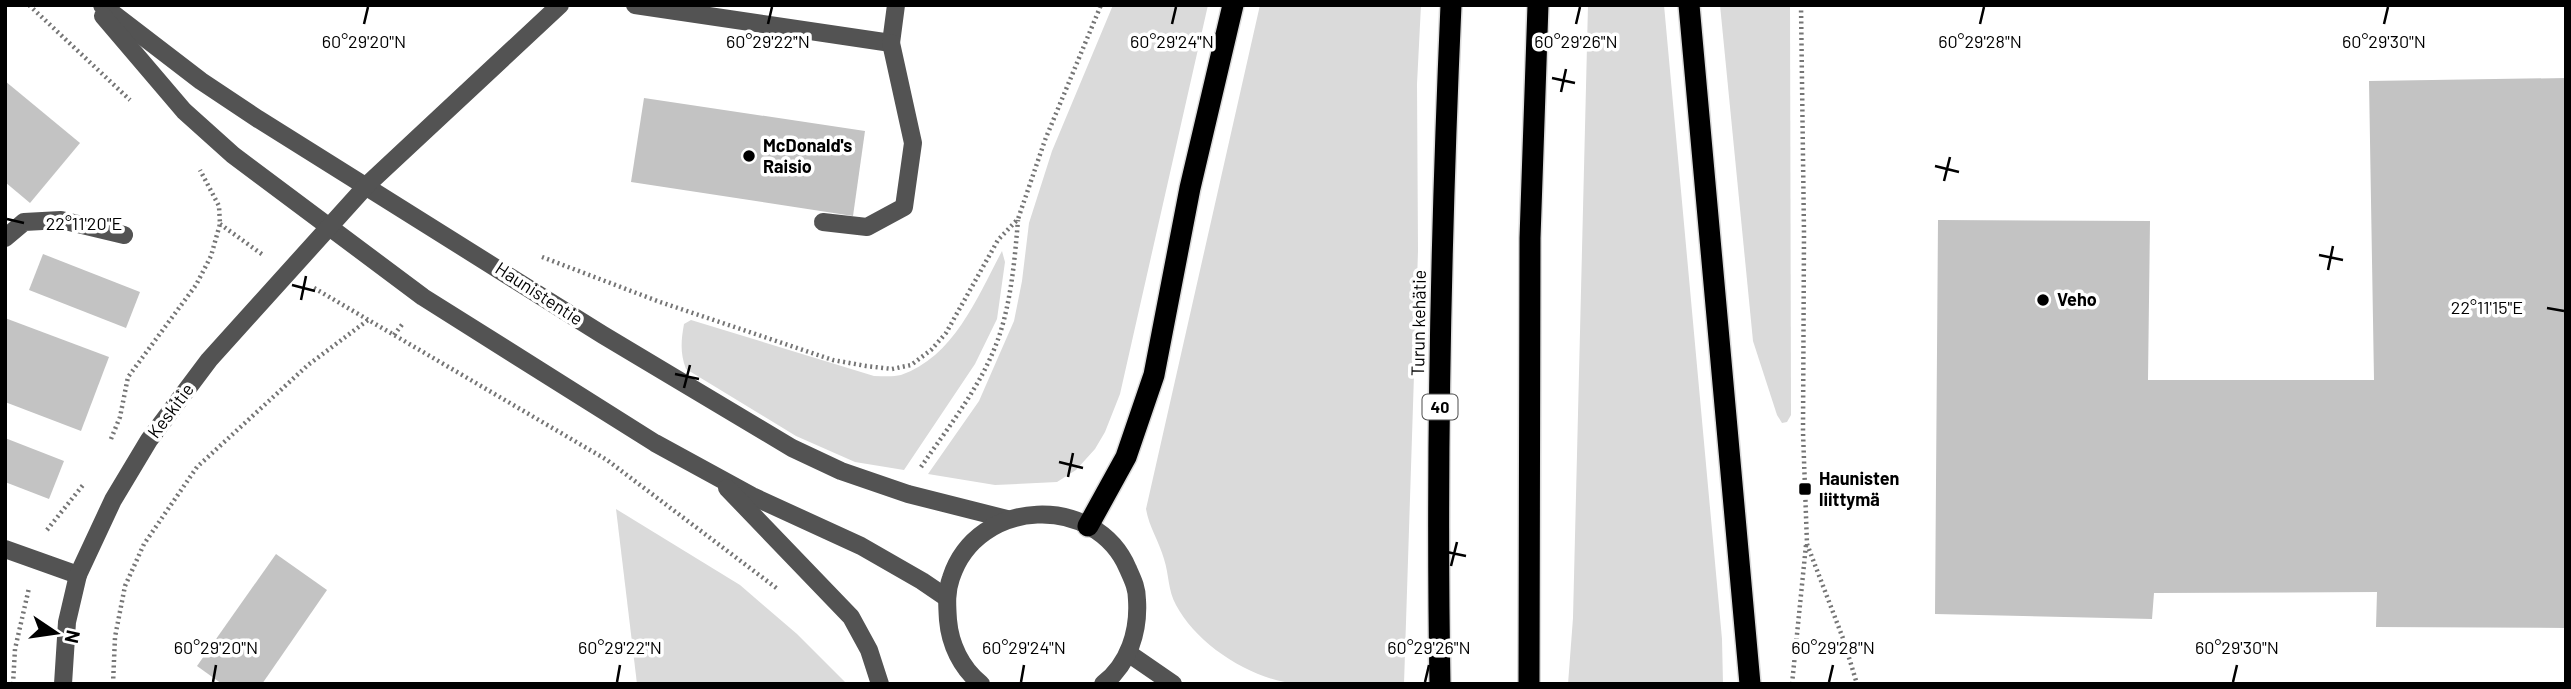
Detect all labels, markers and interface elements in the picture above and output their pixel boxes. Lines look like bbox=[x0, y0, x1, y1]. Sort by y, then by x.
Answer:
text: 60°29'20"N bbox=[322, 30, 406, 52]
text: 60°29'22"N bbox=[726, 30, 810, 52]
text: 60°29'24"N bbox=[1130, 30, 1214, 52]
text: 60°29'26"N bbox=[1534, 30, 1618, 52]
text: 60°29'28"N bbox=[1938, 30, 2022, 52]
text: 60°29'30"N bbox=[2342, 30, 2426, 52]
place label: McDonald's Raisio bbox=[763, 134, 852, 177]
marker: McDonald's Raisio bbox=[741, 148, 757, 164]
text: 22°11'20"E bbox=[46, 212, 122, 234]
street label: Haunistentie bbox=[492, 257, 587, 330]
street label: Turun kehätie bbox=[1406, 270, 1430, 376]
place label: Veho bbox=[2057, 288, 2097, 310]
marker: Veho bbox=[2035, 292, 2051, 308]
text: 22°11'15"E bbox=[2451, 296, 2523, 318]
street label: Keskitie bbox=[142, 379, 198, 442]
road number: 40 bbox=[1422, 394, 1458, 420]
place label: Haunisten liittymä bbox=[1819, 467, 1899, 510]
marker: Haunisten liittymä bbox=[1797, 481, 1813, 497]
north arrow bbox=[21, 598, 91, 668]
text: N bbox=[60, 628, 86, 646]
text: 60°29'20"N bbox=[174, 636, 258, 658]
text: 60°29'22"N bbox=[578, 636, 662, 658]
text: 60°29'24"N bbox=[982, 636, 1066, 658]
text: 60°29'26"N bbox=[1387, 636, 1471, 658]
text: 60°29'28"N bbox=[1791, 636, 1875, 658]
text: 60°29'30"N bbox=[2195, 636, 2279, 658]

